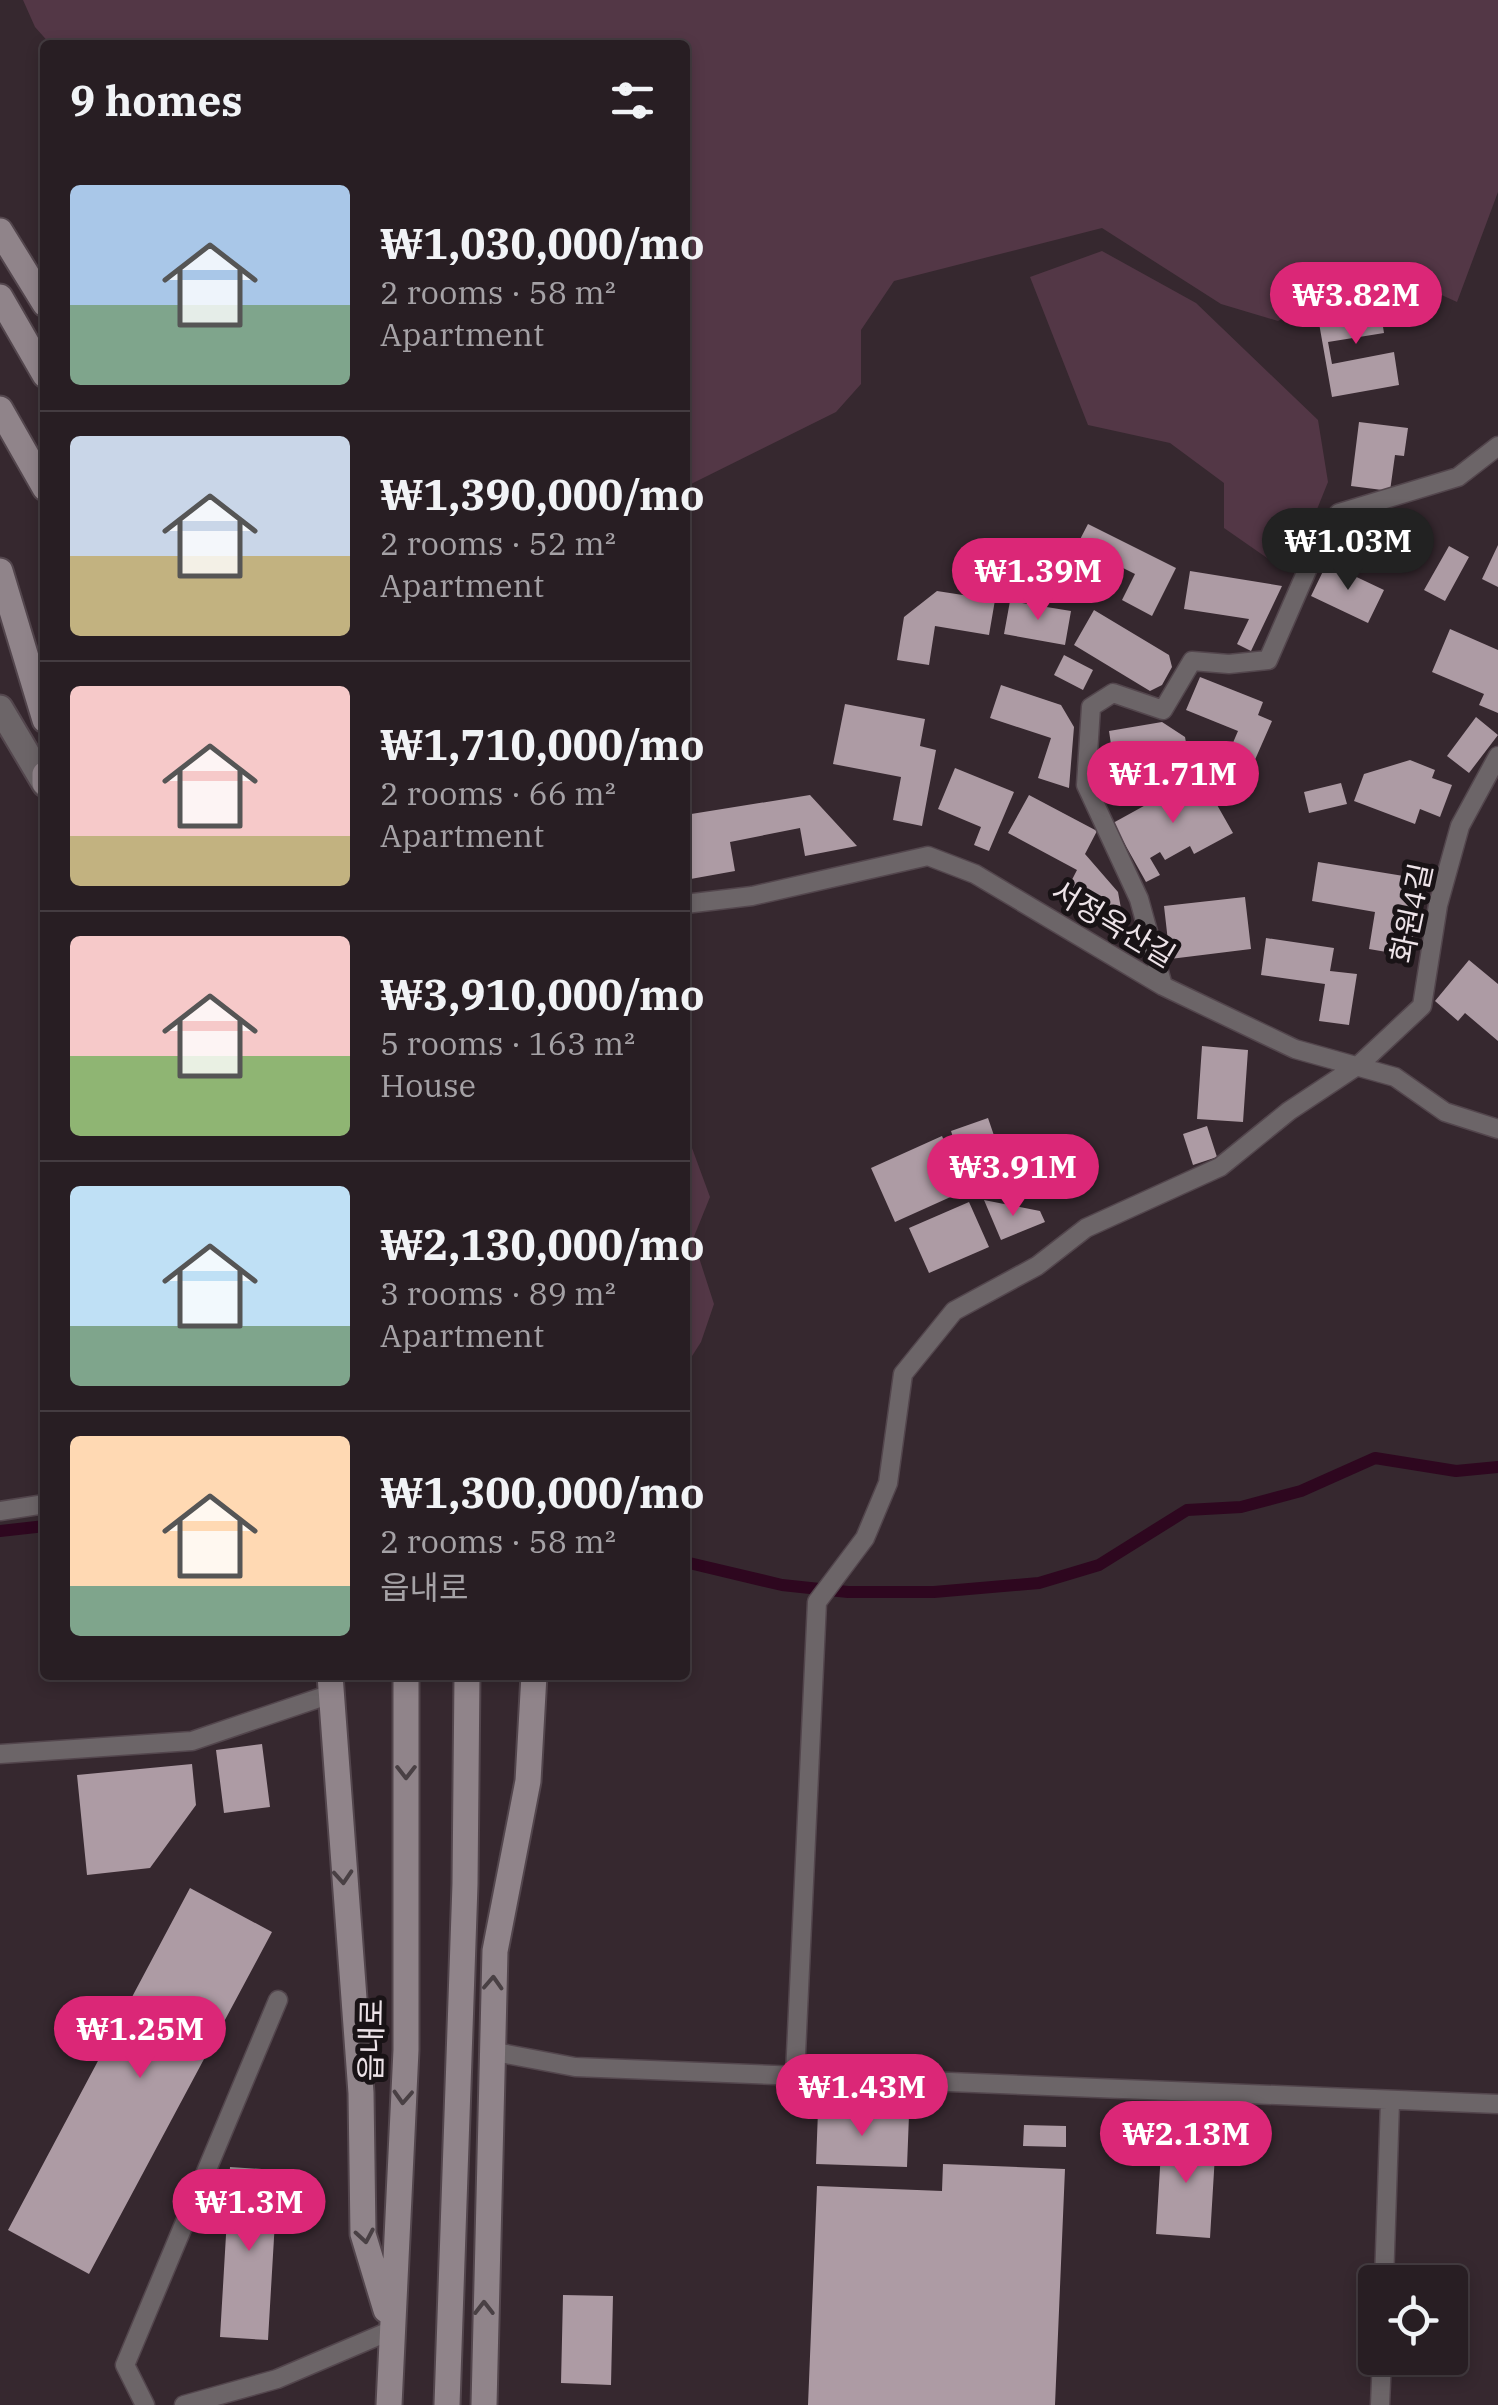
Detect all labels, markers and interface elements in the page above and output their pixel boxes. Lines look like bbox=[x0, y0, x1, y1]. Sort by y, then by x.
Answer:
text: 9 homes bbox=[70, 73, 243, 128]
icon: filters bbox=[605, 73, 660, 128]
text: ₩1,030,000/mo bbox=[380, 216, 704, 271]
icon: home bbox=[150, 225, 270, 345]
pin: ₩3.82M bbox=[1275, 262, 1437, 347]
text: 2 rooms · 58 m² bbox=[380, 271, 616, 313]
text: ₩3.82M bbox=[1292, 273, 1420, 315]
text: Apartment bbox=[380, 313, 544, 355]
text: ₩1,390,000/mo bbox=[380, 467, 704, 522]
icon: home bbox=[150, 476, 270, 596]
pin: ₩1.03M bbox=[1267, 508, 1429, 593]
text: ₩1.03M bbox=[1284, 519, 1412, 561]
text: 2 rooms · 52 m² bbox=[380, 522, 616, 564]
pin: ₩1.39M bbox=[957, 538, 1119, 623]
text: ₩1.39M bbox=[974, 549, 1102, 591]
text: Apartment bbox=[380, 564, 544, 606]
text: ₩1,710,000/mo bbox=[380, 717, 704, 772]
icon: home bbox=[150, 726, 270, 846]
pin: ₩1.71M bbox=[1092, 741, 1254, 826]
text: ₩1.71M bbox=[1109, 752, 1237, 794]
text: 2 rooms · 66 m² bbox=[380, 772, 616, 814]
text: Apartment bbox=[380, 814, 544, 856]
street label: 화원4길 bbox=[1381, 859, 1440, 966]
street label: 서정옥산길 bbox=[1045, 870, 1183, 975]
text: ₩3,910,000/mo bbox=[380, 967, 704, 1022]
icon: home bbox=[150, 976, 270, 1096]
text: 5 rooms · 163 m² bbox=[380, 1022, 635, 1064]
text: House bbox=[380, 1064, 476, 1106]
pin: ₩3.91M bbox=[932, 1134, 1094, 1219]
text: ₩3.91M bbox=[949, 1145, 1077, 1187]
text: ₩2,130,000/mo bbox=[380, 1217, 704, 1272]
icon: home bbox=[150, 1226, 270, 1346]
text: 3 rooms · 89 m² bbox=[380, 1272, 616, 1314]
text: Apartment bbox=[380, 1314, 544, 1356]
text: ₩1,300,000/mo bbox=[380, 1465, 704, 1520]
icon: home bbox=[150, 1476, 270, 1596]
text: 2 rooms · 58 m² bbox=[380, 1520, 616, 1562]
text: 읍내로 bbox=[380, 1566, 468, 1608]
one-way arrow bbox=[395, 1766, 417, 1781]
one-way arrow bbox=[332, 1870, 353, 1886]
one-way arrow bbox=[483, 1974, 504, 1990]
pin: ₩1.25M bbox=[59, 1996, 221, 2081]
street label: 읍내로 bbox=[350, 1998, 391, 2082]
text: ₩1.25M bbox=[76, 2007, 204, 2049]
pin: ₩1.43M bbox=[781, 2054, 943, 2139]
text: ₩1.43M bbox=[798, 2065, 926, 2107]
one-way arrow bbox=[393, 2090, 414, 2106]
pin: ₩2.13M bbox=[1105, 2101, 1267, 2186]
text: ₩2.13M bbox=[1122, 2112, 1250, 2154]
pin: ₩1.3M bbox=[179, 2169, 319, 2254]
text: ₩1.3M bbox=[195, 2180, 303, 2222]
one-way arrow bbox=[354, 2228, 375, 2244]
map controls bbox=[1358, 2265, 1468, 2375]
button: locate bbox=[1358, 2265, 1468, 2375]
one-way arrow bbox=[473, 2299, 495, 2314]

